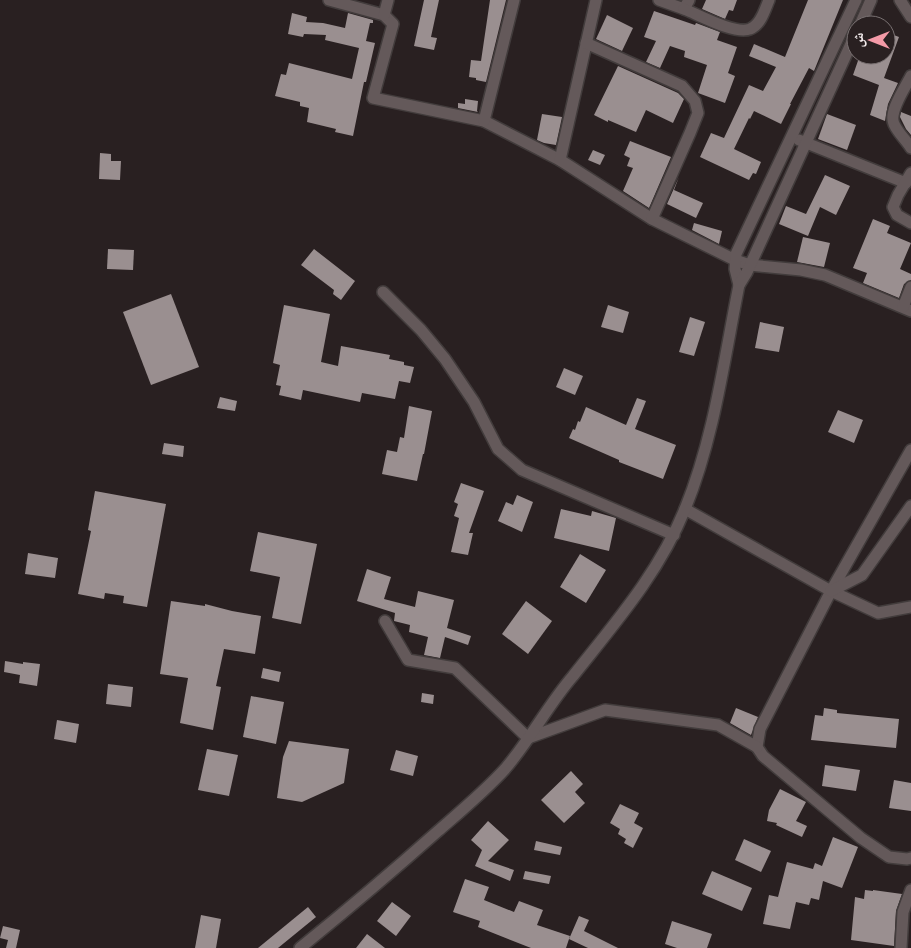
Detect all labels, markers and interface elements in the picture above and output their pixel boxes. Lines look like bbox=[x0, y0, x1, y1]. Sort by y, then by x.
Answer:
north arrow bbox=[846, 15, 896, 65]
text: ش bbox=[849, 32, 867, 47]

